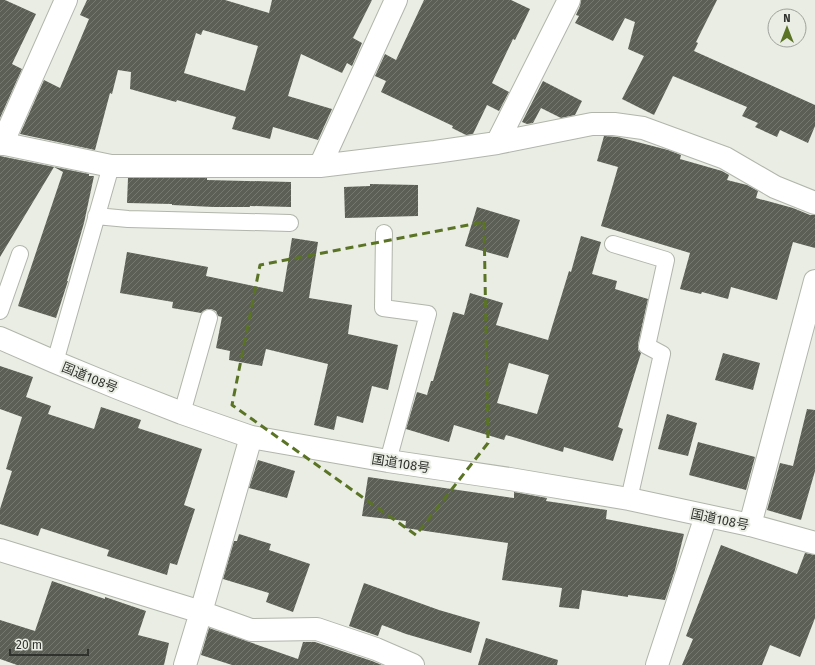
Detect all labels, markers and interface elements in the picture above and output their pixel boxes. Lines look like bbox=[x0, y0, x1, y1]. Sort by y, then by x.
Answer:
north arrow bbox=[767, 8, 807, 48]
text: N bbox=[783, 12, 791, 25]
street label: 国道108号 bbox=[60, 359, 120, 395]
street label: 国道108号 bbox=[371, 451, 431, 476]
street label: 国道108号 bbox=[689, 506, 750, 533]
scale bar bbox=[10, 631, 88, 657]
text: 20 m bbox=[16, 638, 42, 652]

